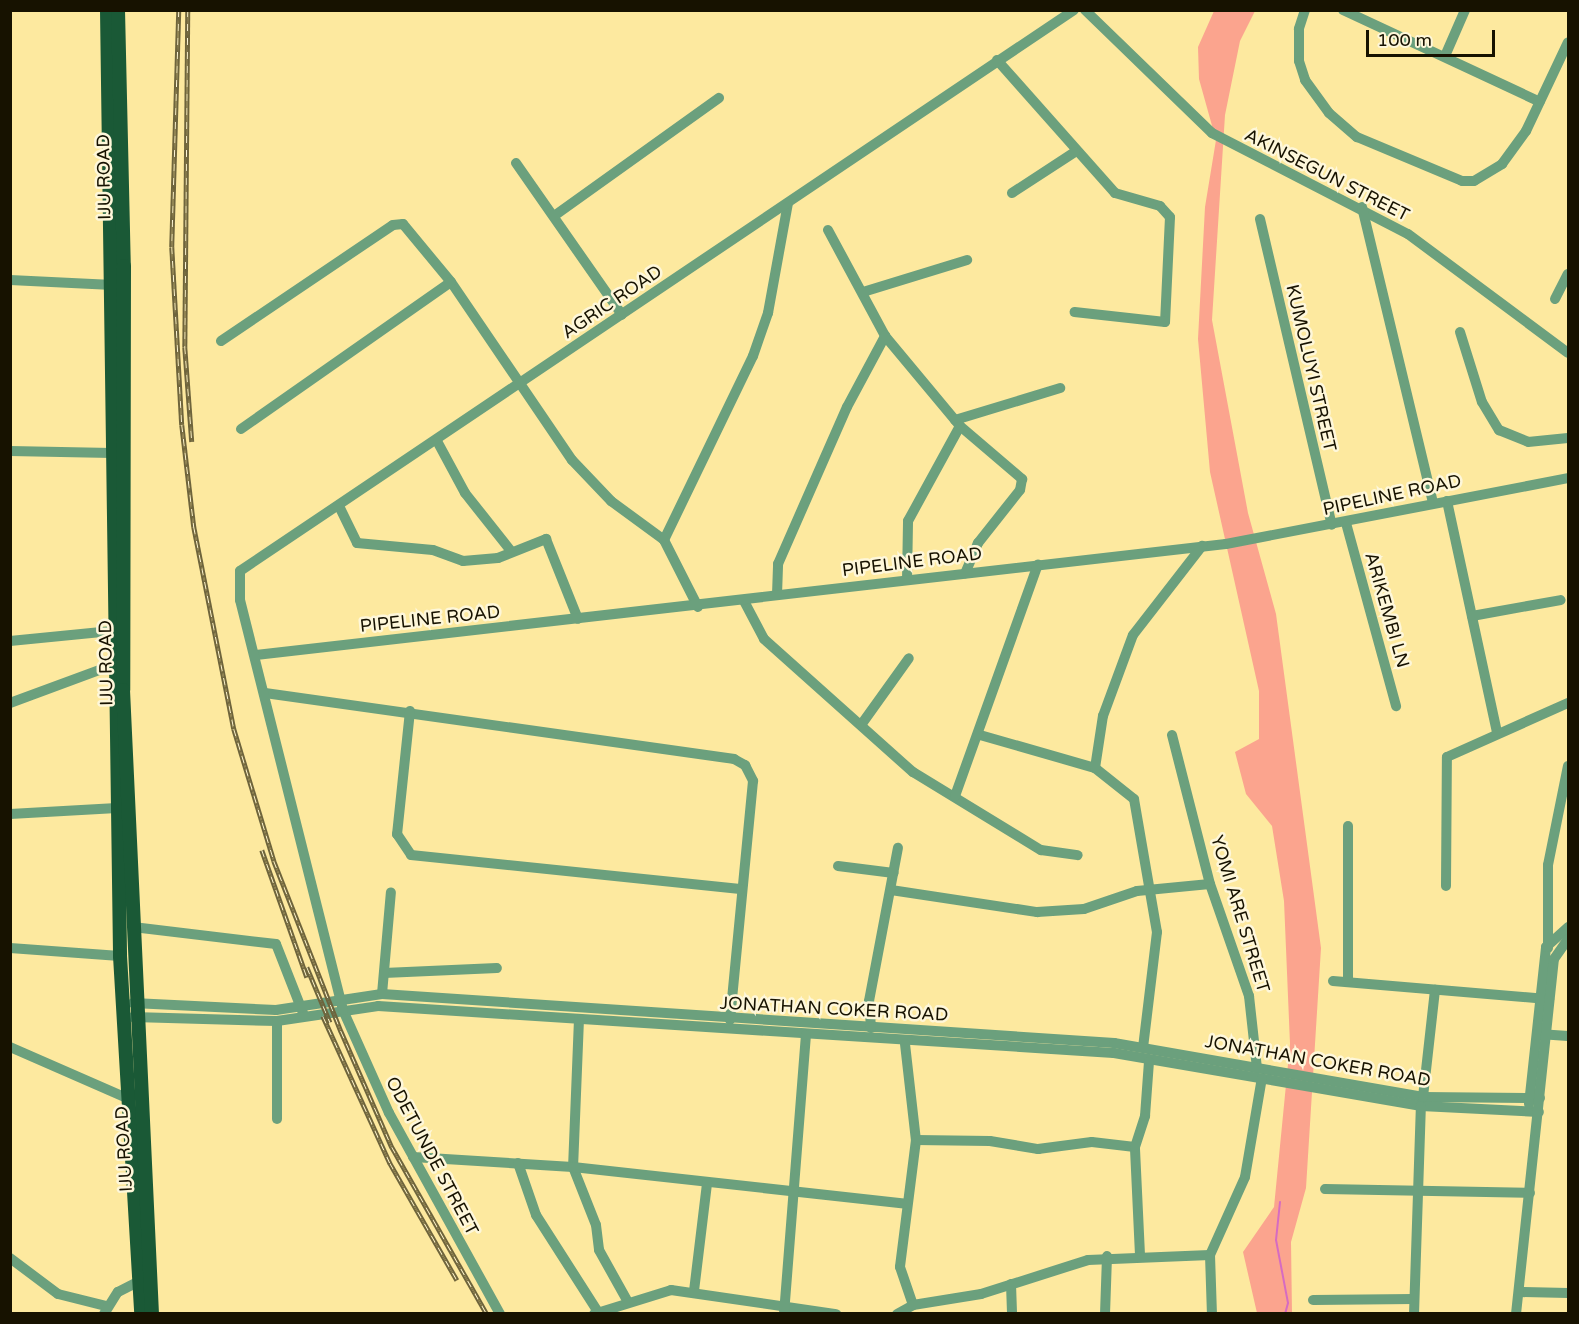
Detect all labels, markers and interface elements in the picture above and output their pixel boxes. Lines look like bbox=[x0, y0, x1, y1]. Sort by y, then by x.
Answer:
scale bar bbox=[1369, 18, 1498, 56]
text: 100 m bbox=[1377, 29, 1432, 51]
street label: AKINSEGUN STREET bbox=[1241, 124, 1413, 226]
street label: IJU ROAD bbox=[92, 134, 116, 220]
street label: AGRIC ROAD bbox=[558, 261, 666, 343]
street label: KUMOLUYI STREET bbox=[1281, 282, 1341, 454]
street label: PIPELINE ROAD bbox=[1321, 470, 1463, 520]
street label: PIPELINE ROAD bbox=[841, 543, 983, 581]
street label: ARIKEMBI LN bbox=[1360, 550, 1414, 670]
street label: PIPELINE ROAD bbox=[359, 601, 501, 637]
street label: IJU ROAD bbox=[94, 620, 118, 706]
street label: YOMI ARE STREET bbox=[1206, 833, 1274, 995]
street label: JONATHAN COKER ROAD bbox=[719, 992, 949, 1026]
street label: JONATHAN COKER ROAD bbox=[1203, 1030, 1433, 1092]
street label: ODETUNDE STREET bbox=[381, 1073, 483, 1239]
street label: IJU ROAD bbox=[111, 1106, 137, 1192]

